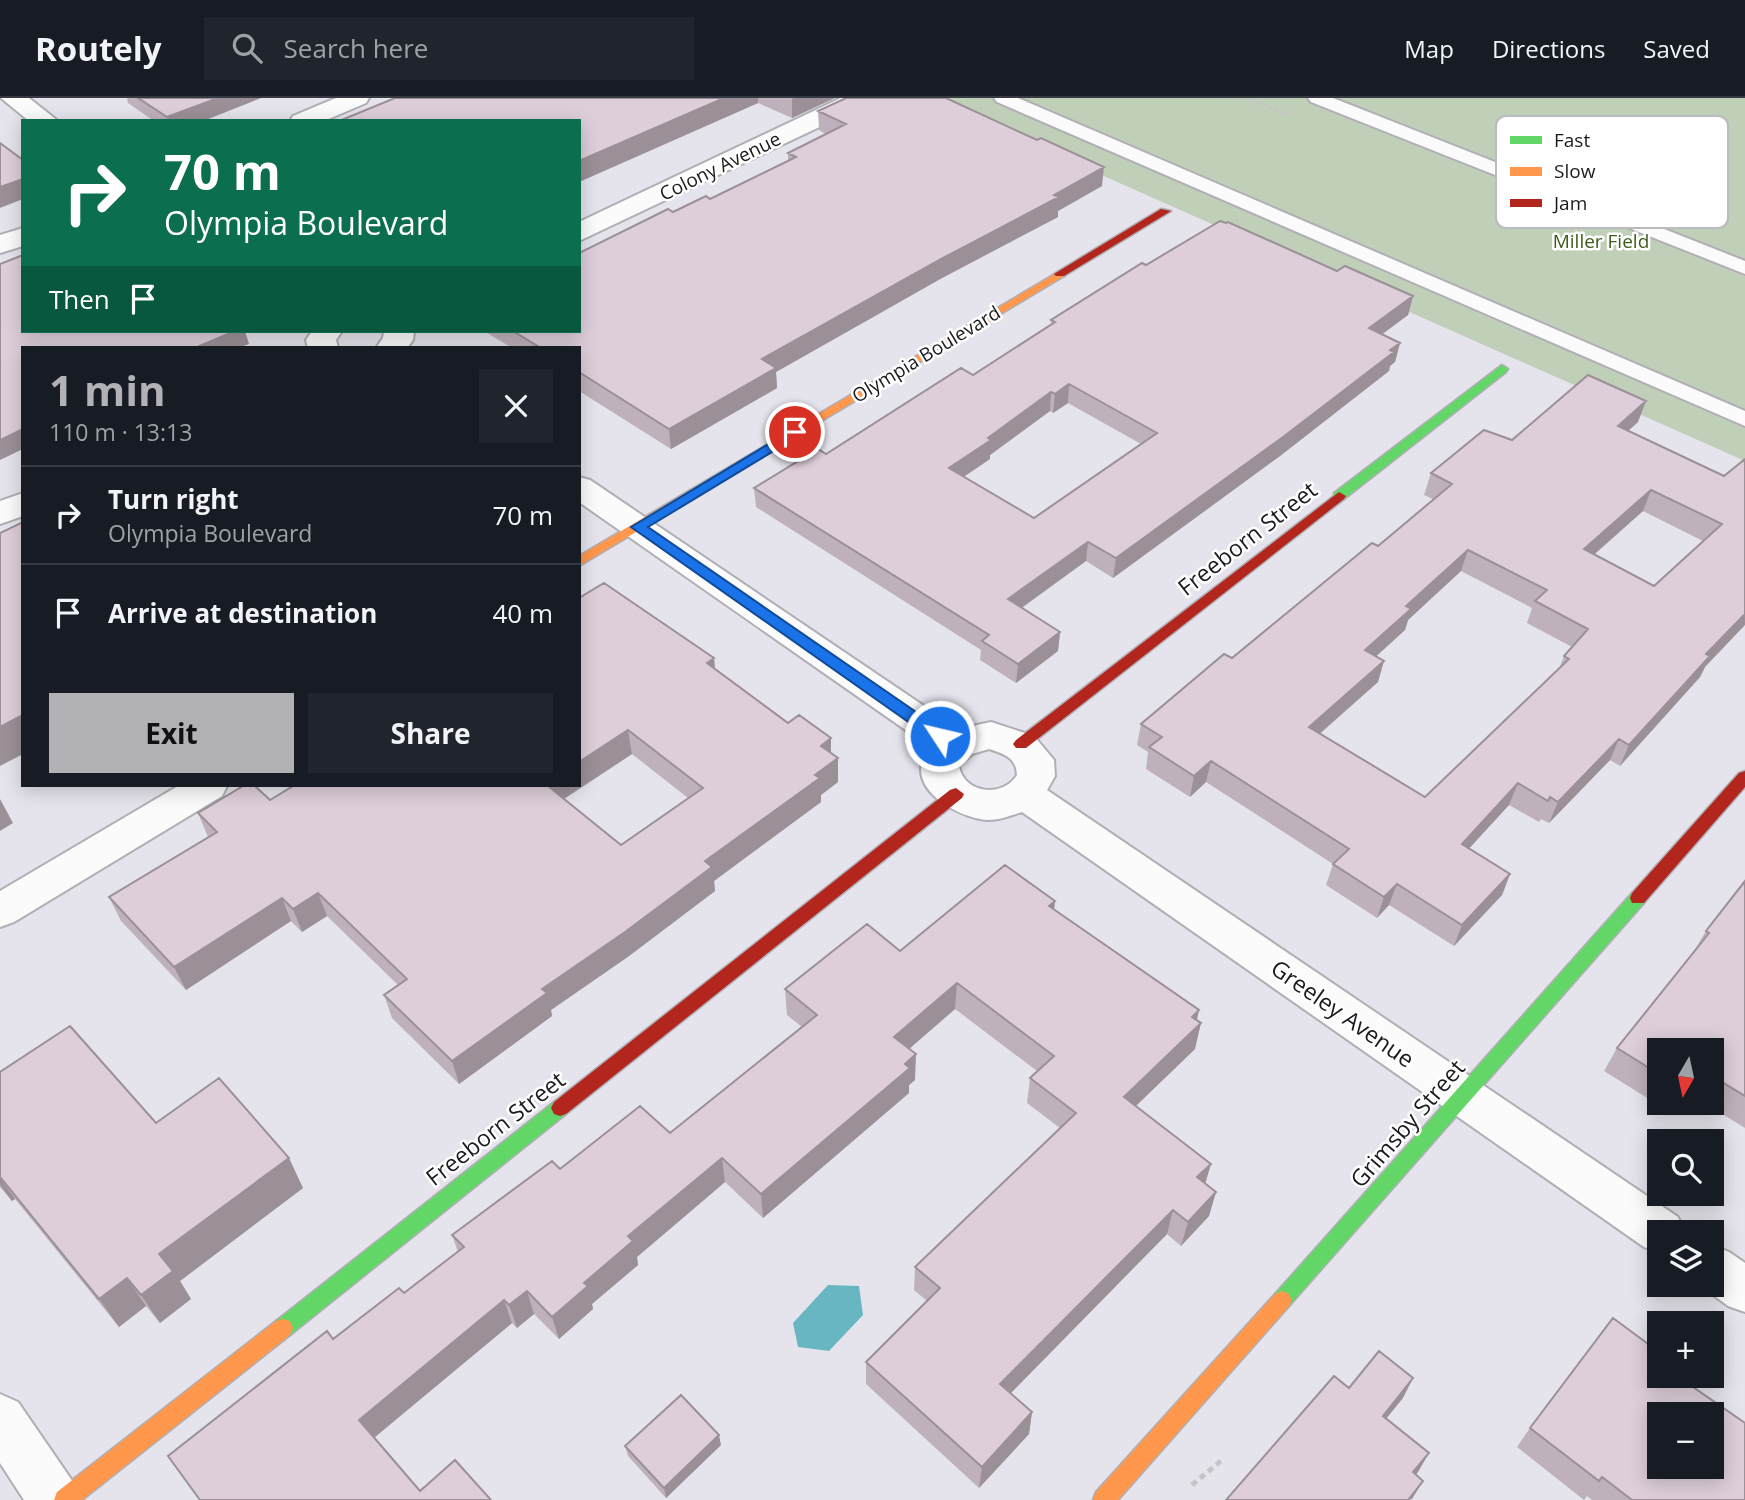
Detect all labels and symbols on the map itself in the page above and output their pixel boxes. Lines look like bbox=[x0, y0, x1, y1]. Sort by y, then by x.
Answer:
legend bbox=[1496, 116, 1728, 228]
street label: Colony Avenue bbox=[655, 125, 785, 207]
text: Fast bbox=[1554, 127, 1590, 153]
text: Slow bbox=[1554, 158, 1596, 184]
text: Jam bbox=[1552, 190, 1587, 216]
park label: Miller Field bbox=[1553, 228, 1649, 254]
street label: Olympia Boulevard bbox=[847, 299, 1005, 409]
pin bbox=[765, 402, 825, 462]
street label: Freeborn Street bbox=[1171, 473, 1323, 603]
position arrow bbox=[903, 699, 977, 773]
street label: Greeley Avenue bbox=[1265, 952, 1421, 1074]
north arrow bbox=[1647, 1038, 1724, 1115]
street label: Grimsby Street bbox=[1342, 1052, 1472, 1194]
street label: Freeborn Street bbox=[419, 1063, 571, 1193]

